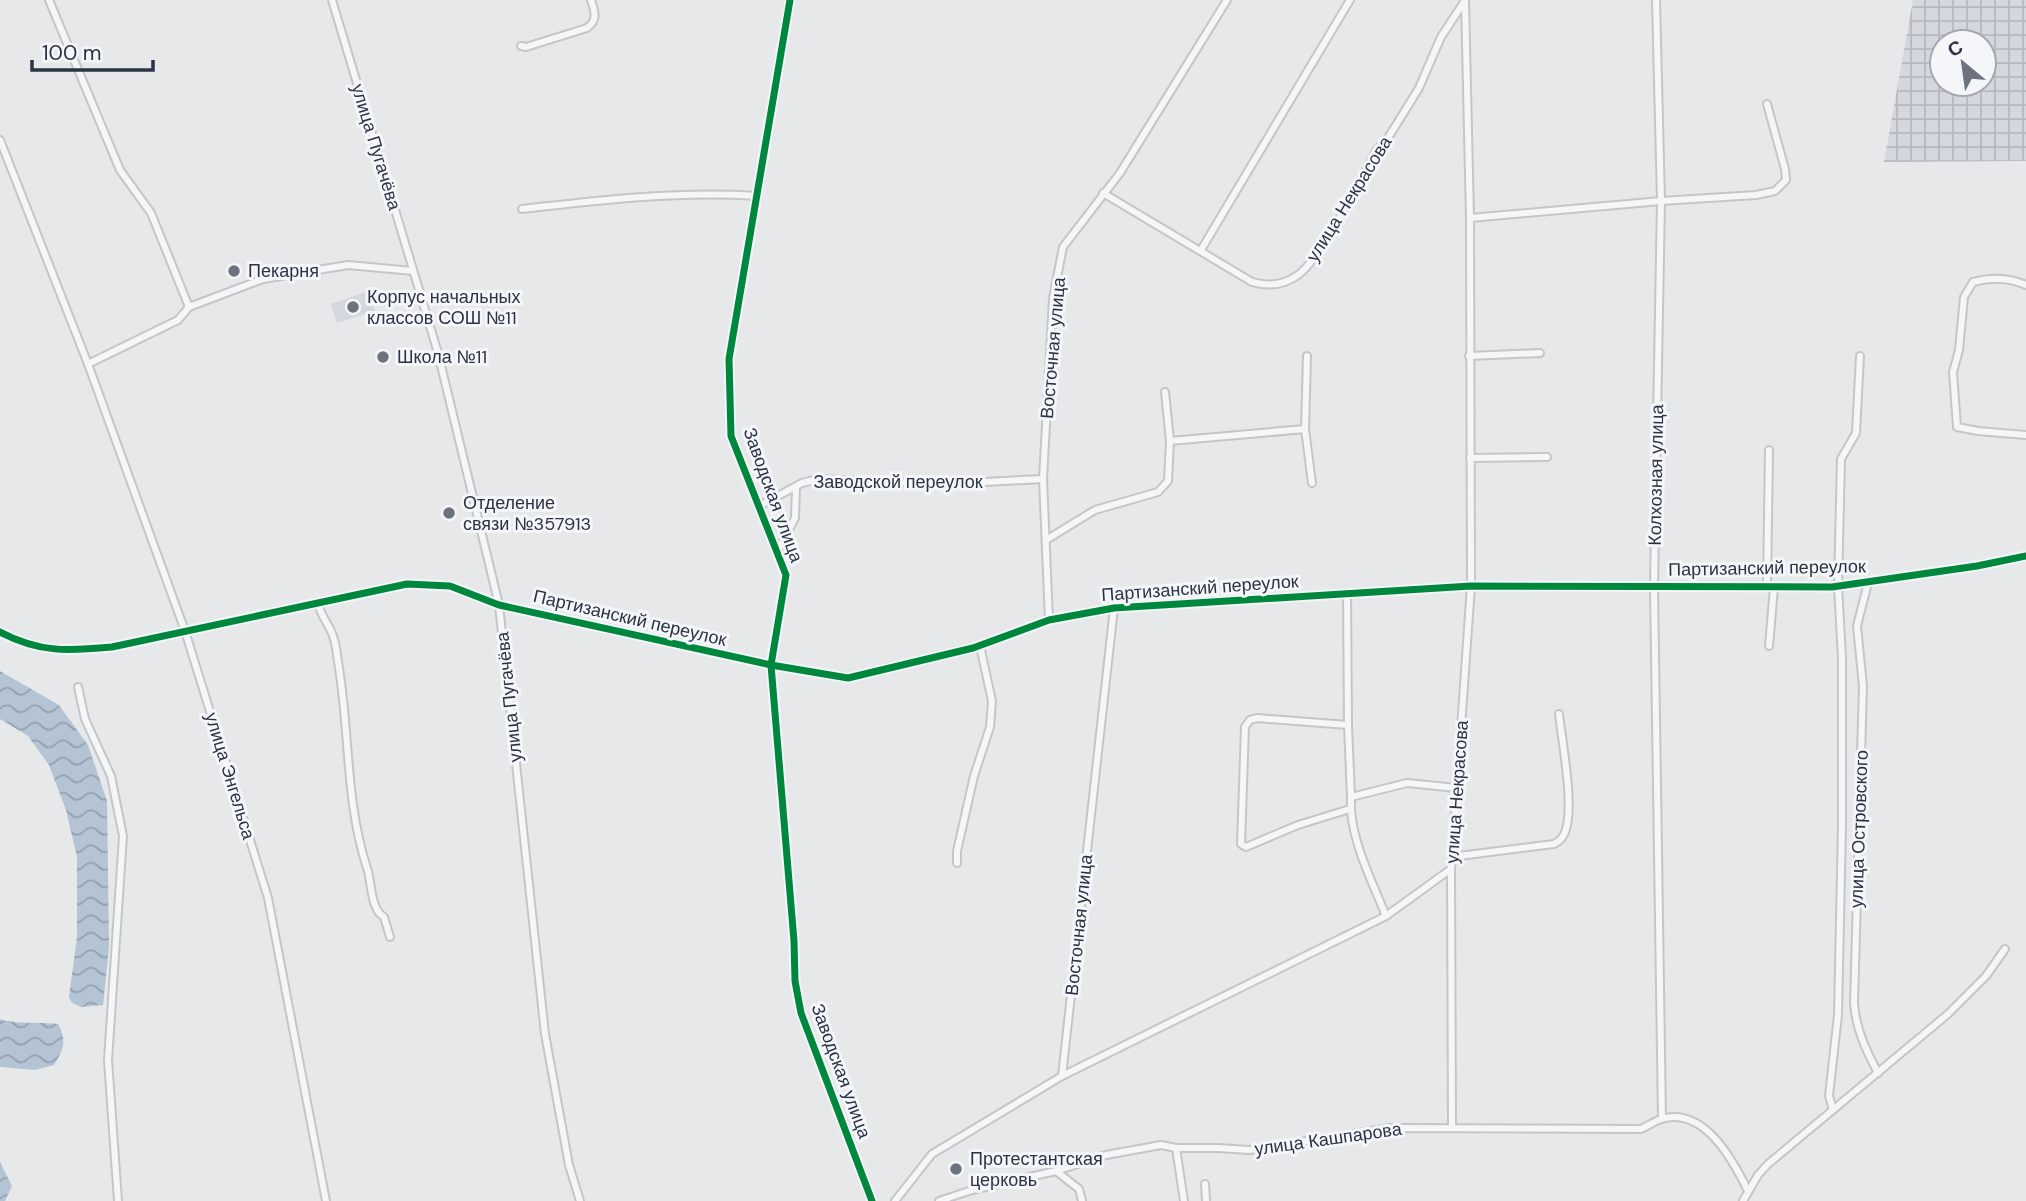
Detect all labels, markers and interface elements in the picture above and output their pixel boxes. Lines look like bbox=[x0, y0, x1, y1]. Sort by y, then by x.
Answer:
scale bar bbox=[32, 28, 152, 72]
north arrow bbox=[1928, 28, 1998, 98]
text: С bbox=[1943, 34, 1967, 63]
text: 100 m bbox=[42, 39, 102, 67]
street label: улица Пугачёва bbox=[345, 81, 407, 214]
street label: улица Некрасова bbox=[1301, 131, 1398, 266]
place label: Пекарня bbox=[248, 259, 319, 283]
marker: Пекарня bbox=[226, 263, 242, 279]
street label: Восточная улица bbox=[1035, 275, 1071, 420]
place label: Корпус начальных классов СОШ №11 bbox=[367, 285, 521, 330]
marker: Корпус начальных классов СОШ №11 bbox=[345, 299, 361, 315]
place label: Школа №11 bbox=[397, 345, 487, 369]
marker: Школа №11 bbox=[375, 349, 391, 365]
street label: Колхозная улица bbox=[1643, 403, 1669, 546]
street label: Заводская улица bbox=[737, 424, 809, 567]
street label: Заводской переулок bbox=[813, 470, 983, 494]
place label: Отделение связи №357913 bbox=[463, 491, 591, 536]
marker: Отделение связи №357913 bbox=[441, 505, 457, 521]
street label: Партизанский переулок bbox=[1668, 554, 1866, 582]
street label: Партизанский переулок bbox=[1101, 569, 1300, 607]
street label: Партизанский переулок bbox=[531, 584, 729, 652]
street label: улица Пугачёва bbox=[490, 630, 528, 763]
street label: улица Энгельса bbox=[199, 710, 261, 843]
street label: улица Некрасова bbox=[1440, 718, 1474, 865]
street label: улица Островского bbox=[1844, 750, 1874, 908]
street label: Восточная улица bbox=[1060, 852, 1098, 997]
street label: Заводская улица bbox=[805, 1000, 877, 1143]
street label: улица Кашпарова bbox=[1253, 1117, 1404, 1161]
place label: Протестантская церковь bbox=[970, 1147, 1103, 1192]
marker: Протестантская церковь bbox=[948, 1161, 964, 1177]

